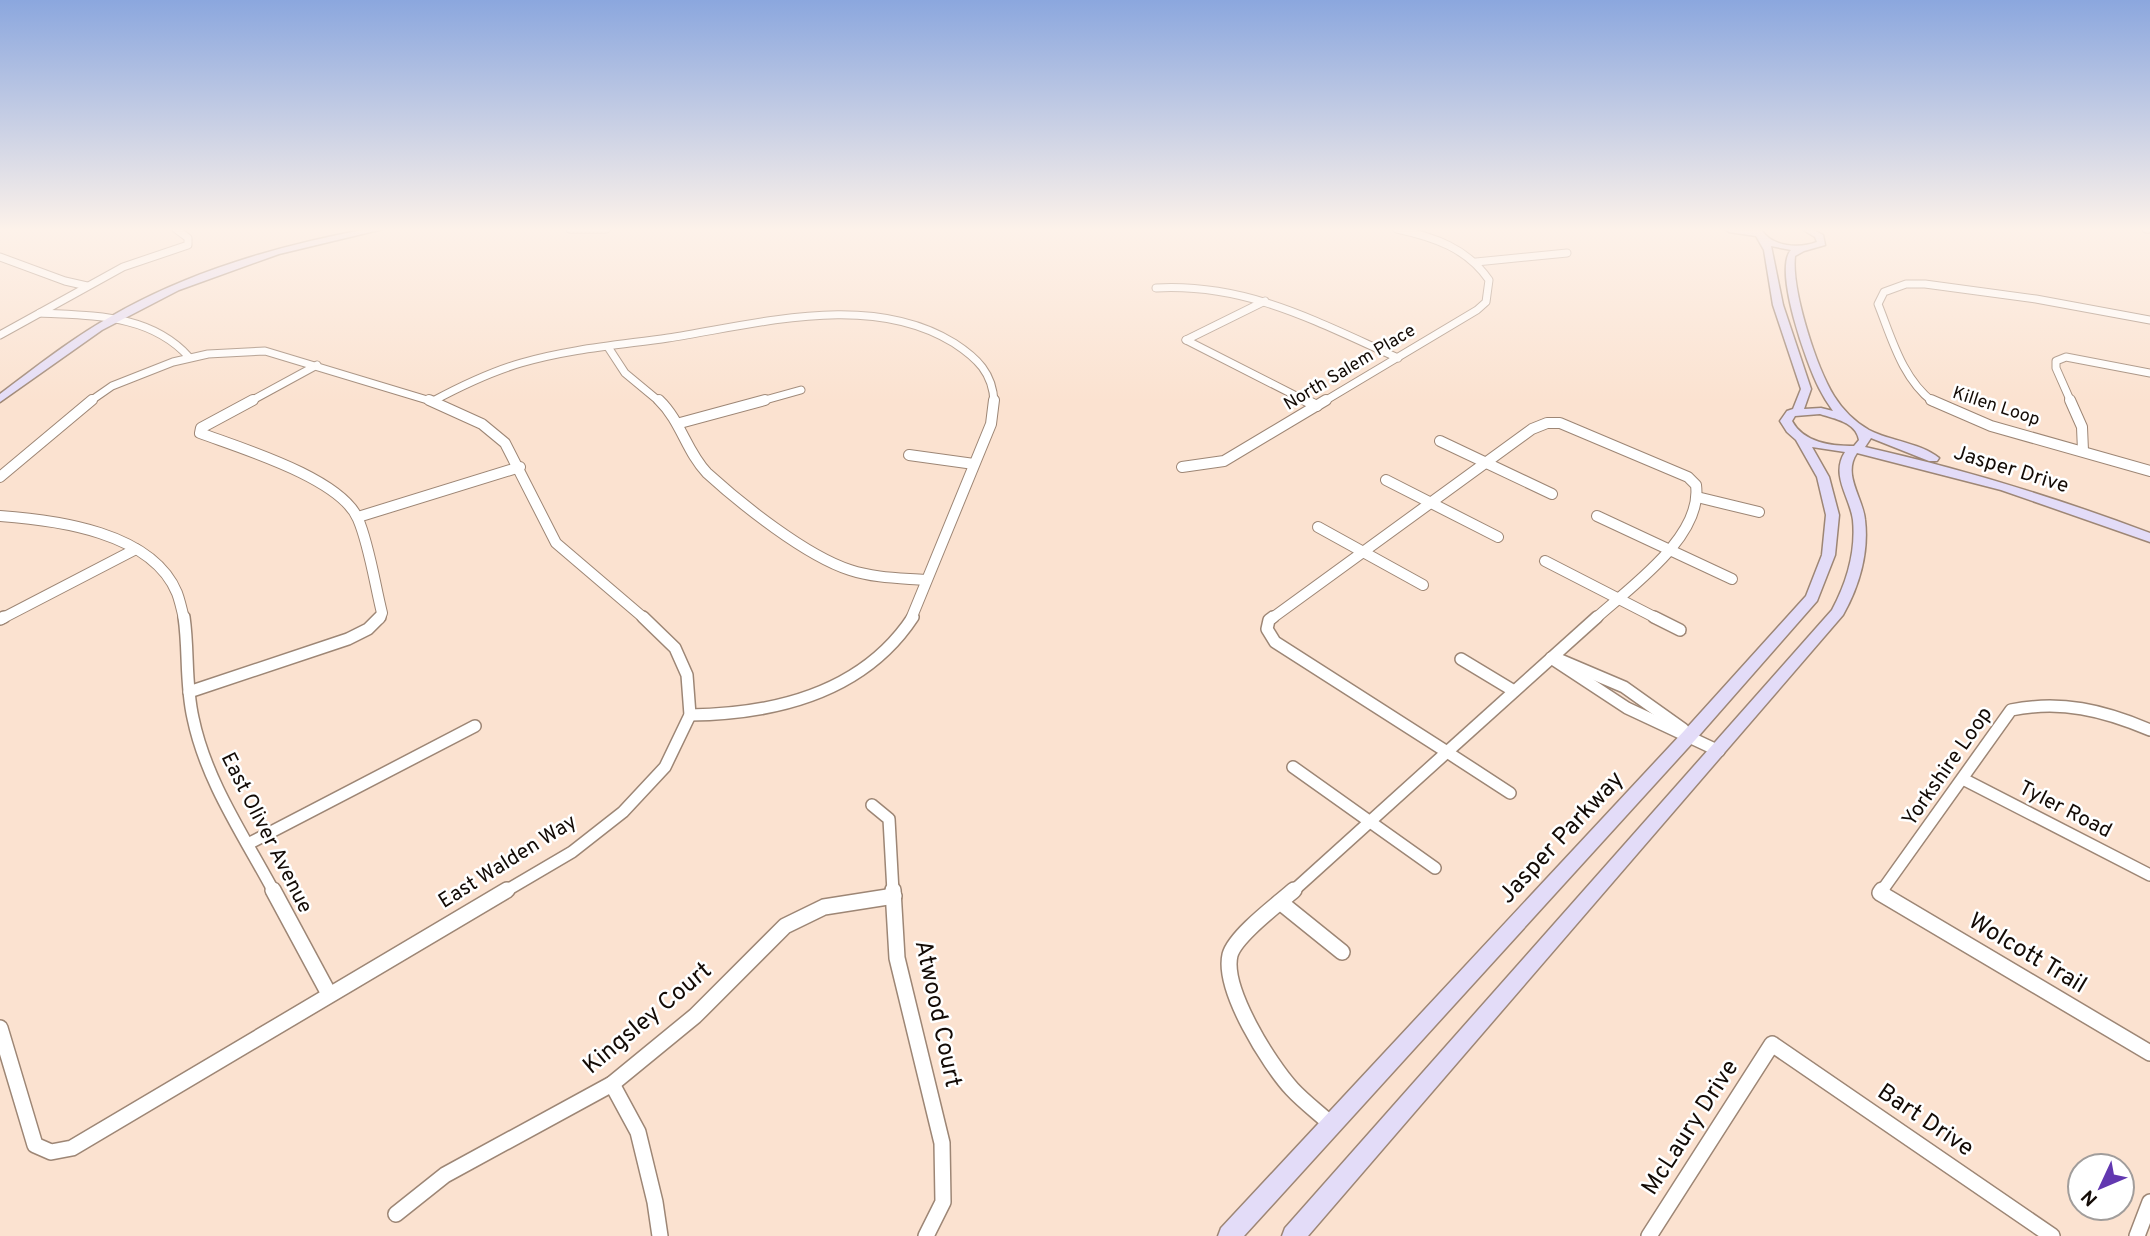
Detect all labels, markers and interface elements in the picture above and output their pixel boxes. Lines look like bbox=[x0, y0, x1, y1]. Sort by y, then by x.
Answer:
street label: North Salem Place bbox=[1280, 320, 1420, 416]
street label: Killen Loop bbox=[1949, 382, 2043, 432]
street label: Jasper Drive bbox=[1950, 440, 2072, 500]
street label: Yorkshire Loop bbox=[1897, 702, 1999, 832]
street label: East Oliver Avenue bbox=[214, 748, 318, 918]
street label: Jasper Parkway bbox=[1493, 765, 1631, 911]
street label: Tyler Road bbox=[2014, 775, 2116, 845]
street label: East Walden Way bbox=[434, 809, 582, 915]
street label: Wolcott Trail bbox=[1962, 907, 2092, 1001]
street label: Atwood Court bbox=[907, 938, 967, 1090]
street label: Kingsley Court bbox=[577, 956, 719, 1082]
street label: McLaury Drive bbox=[1636, 1054, 1746, 1202]
street label: Bart Drive bbox=[1871, 1078, 1979, 1164]
north arrow bbox=[2066, 1152, 2136, 1222]
text: N bbox=[2077, 1184, 2104, 1211]

